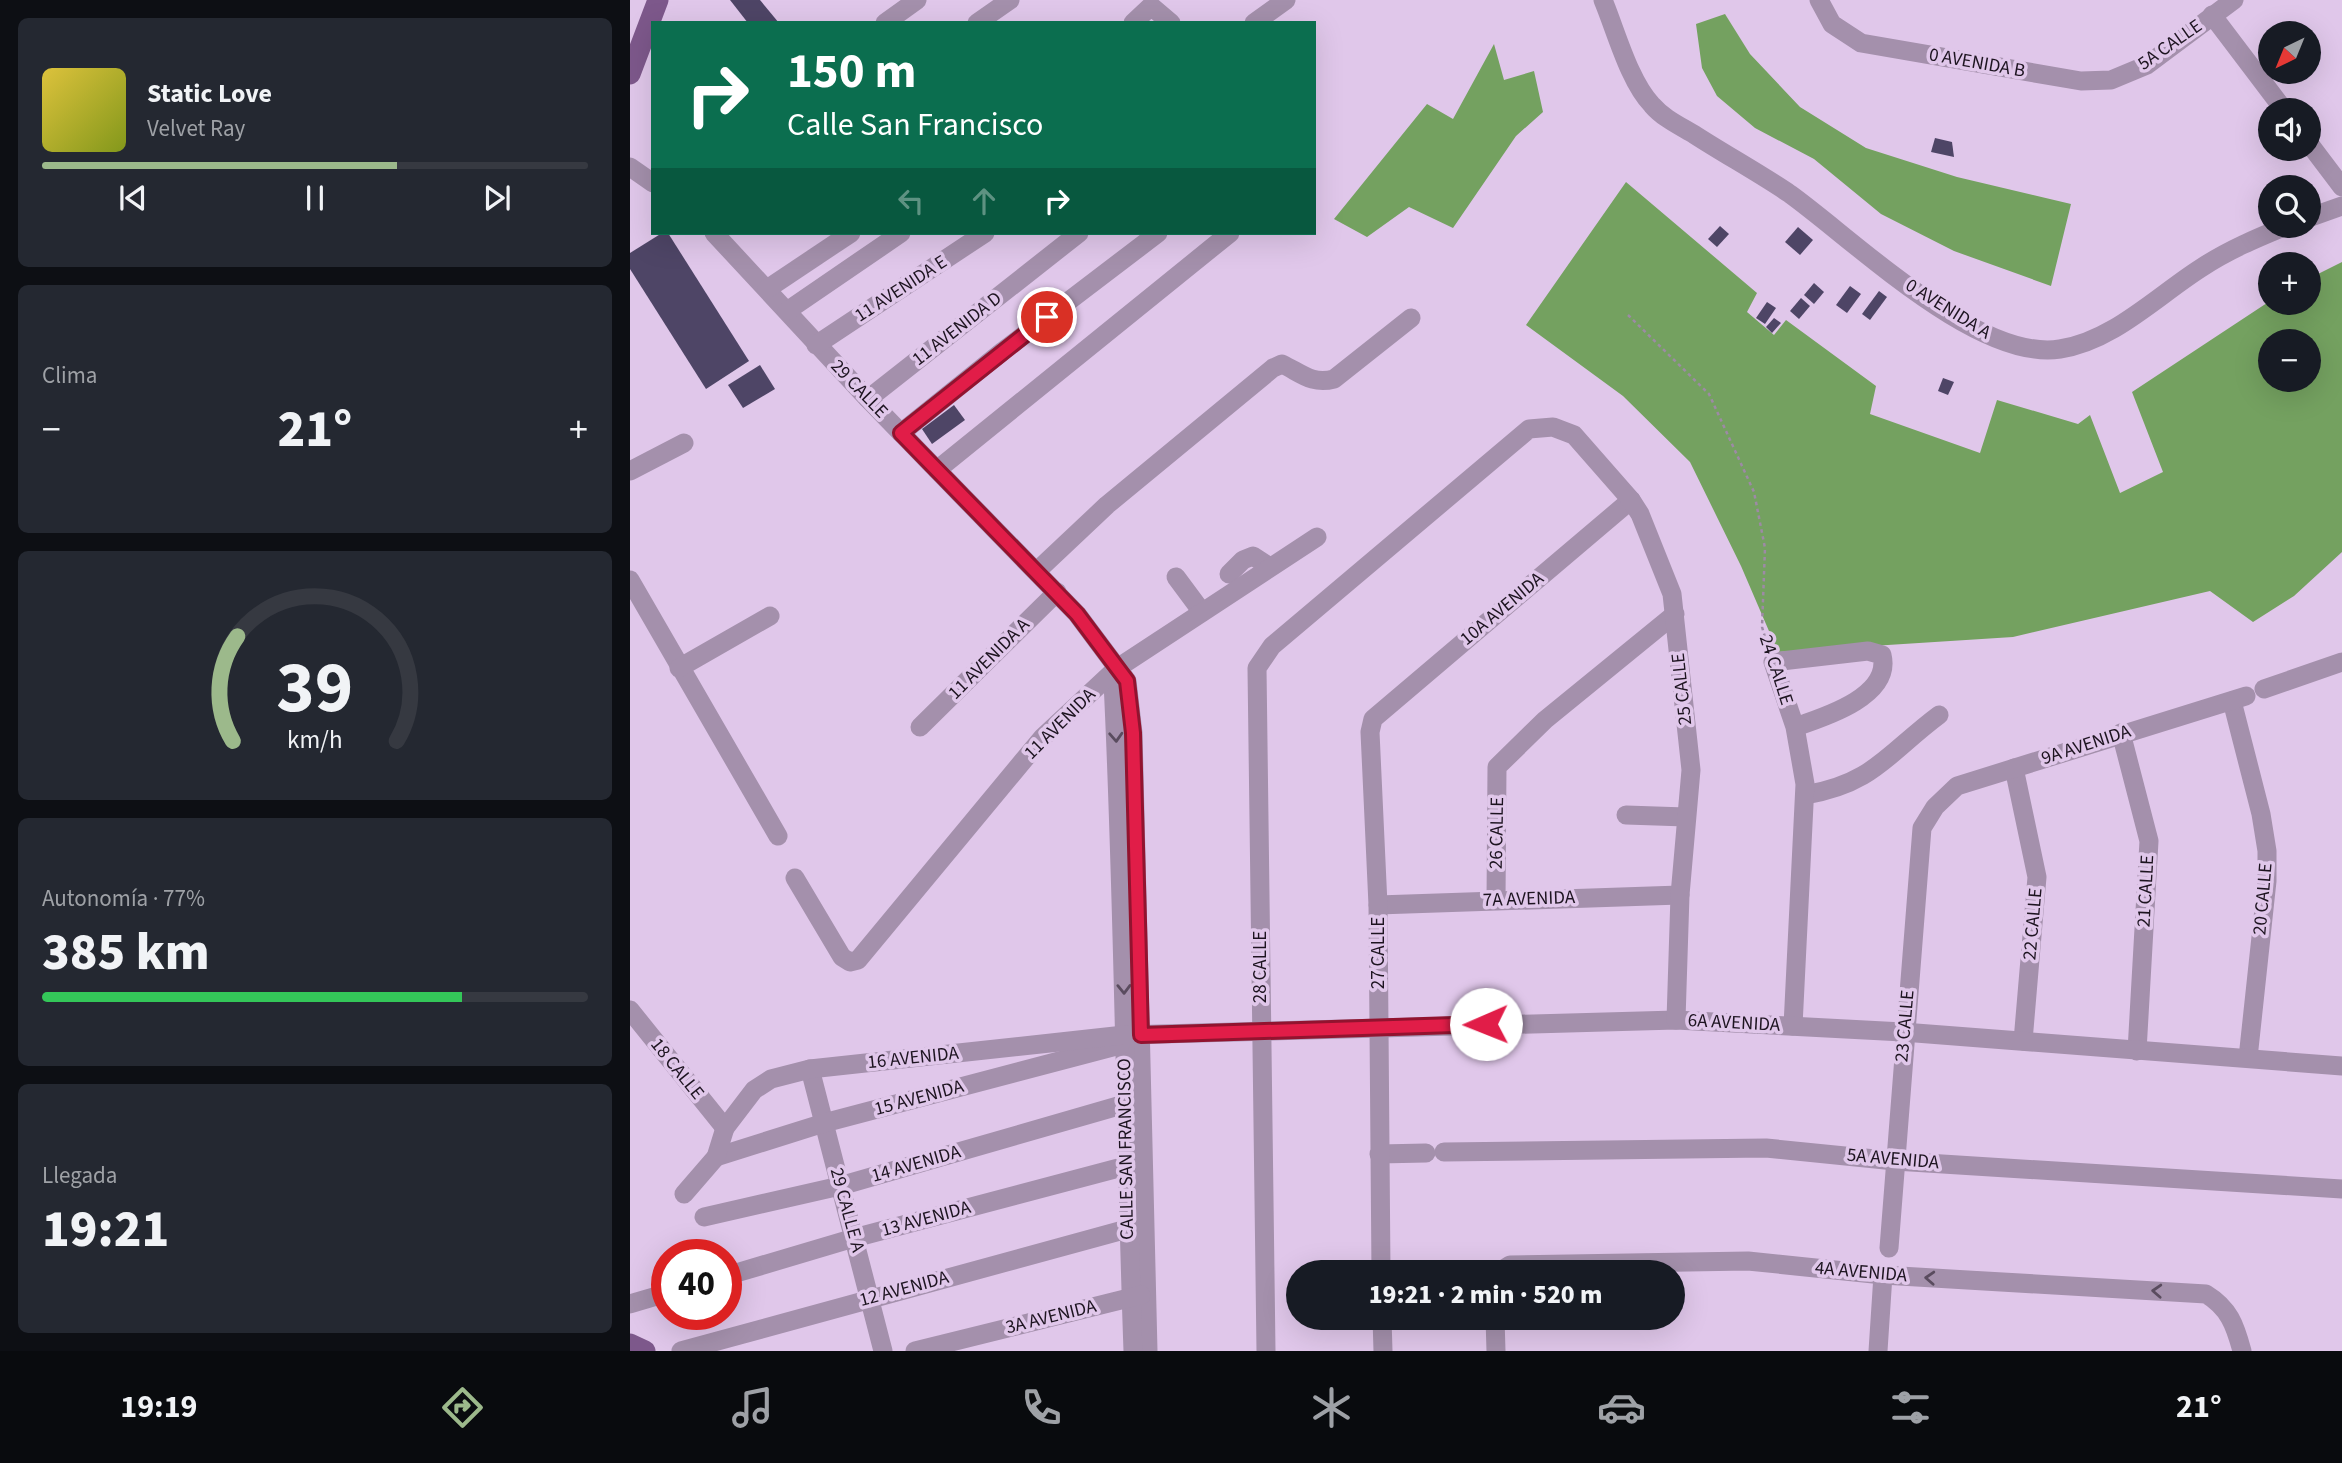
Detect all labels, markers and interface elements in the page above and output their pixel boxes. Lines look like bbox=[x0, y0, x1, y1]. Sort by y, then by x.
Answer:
street label: 5A CALLE bbox=[2132, 13, 2208, 77]
north arrow bbox=[2258, 21, 2320, 84]
map controls bbox=[2258, 21, 2321, 392]
text: 150 m bbox=[787, 37, 916, 107]
street label: 0 AVENIDA B bbox=[1927, 41, 2027, 85]
icon: right bbox=[672, 49, 763, 140]
text: Static Love bbox=[147, 75, 272, 112]
button: sound bbox=[2258, 98, 2321, 161]
text: Calle San Francisco bbox=[787, 102, 1043, 148]
text: Velvet Ray bbox=[147, 112, 245, 145]
button: search bbox=[2258, 175, 2321, 238]
icon: previous bbox=[114, 179, 152, 217]
icon: pause bbox=[296, 179, 334, 217]
icon: next bbox=[478, 179, 516, 217]
icon: left bbox=[892, 182, 930, 220]
icon: ahead bbox=[965, 182, 1003, 220]
icon: right bbox=[1038, 182, 1076, 220]
street label: 11 AVENIDA E bbox=[849, 249, 953, 329]
button: + bbox=[2258, 252, 2321, 315]
street label: 0 AVENIDA A bbox=[1900, 272, 1997, 346]
street label: 11 AVENIDA D bbox=[906, 285, 1008, 373]
pin bbox=[1017, 287, 1077, 347]
icon: arrive bbox=[1028, 298, 1066, 336]
button: − bbox=[2258, 329, 2321, 392]
street label: 29 CALLE bbox=[824, 354, 894, 424]
text: Clima bbox=[42, 359, 97, 392]
text: 21° bbox=[278, 393, 352, 467]
text: − bbox=[42, 403, 61, 457]
text: + bbox=[569, 403, 588, 457]
street label: 10A AVENIDA bbox=[1454, 565, 1550, 652]
street label: 11 AVENIDA A bbox=[942, 612, 1036, 706]
street label: 24 CALLE bbox=[1752, 631, 1800, 709]
text: 39 bbox=[277, 637, 353, 741]
street label: 25 CALLE bbox=[1665, 652, 1699, 726]
street label: 11 AVENIDA bbox=[1018, 682, 1102, 766]
street label: 9A AVENIDA bbox=[2038, 718, 2135, 772]
text: km/h bbox=[287, 722, 343, 758]
one-way arrow bbox=[1108, 732, 1123, 743]
street label: 26 CALLE bbox=[1483, 797, 1511, 869]
street label: 21 CALLE bbox=[2131, 854, 2161, 928]
street label: 20 CALLE bbox=[2246, 862, 2280, 936]
text: Autonomía · 77% bbox=[42, 882, 205, 915]
street label: 7A AVENIDA bbox=[1482, 884, 1576, 914]
street label: 22 CALLE bbox=[2016, 887, 2050, 961]
text: 385 km bbox=[42, 916, 210, 990]
street label: 27 CALLE bbox=[1365, 917, 1392, 989]
street label: 28 CALLE bbox=[1247, 931, 1274, 1003]
one-way arrow bbox=[1116, 984, 1131, 995]
position arrow bbox=[1449, 987, 1523, 1061]
street label: 23 CALLE bbox=[1888, 989, 1922, 1063]
street label: 6A AVENIDA bbox=[1687, 1007, 1782, 1039]
street label: 18 CALLE bbox=[644, 1032, 710, 1106]
street label: 16 AVENIDA bbox=[866, 1040, 961, 1076]
street label: CALLE SAN FRANCISCO bbox=[1111, 1058, 1141, 1240]
street label: 15 AVENIDA bbox=[871, 1073, 967, 1123]
street label: 14 AVENIDA bbox=[868, 1138, 964, 1190]
street label: 5A AVENIDA bbox=[1846, 1142, 1941, 1177]
text: Llegada bbox=[42, 1159, 117, 1192]
street label: 29 CALLE A bbox=[823, 1165, 871, 1256]
text: 19:21 bbox=[42, 1193, 169, 1267]
street label: 13 AVENIDA bbox=[878, 1194, 974, 1244]
speed limit sign: 40 bbox=[651, 1239, 742, 1330]
street label: 4A AVENIDA bbox=[1814, 1255, 1909, 1290]
street label: 12 AVENIDA bbox=[856, 1264, 952, 1314]
one-way arrow bbox=[1924, 1270, 1935, 1285]
text: 19:21 · 2 min · 520 m bbox=[1369, 1276, 1602, 1313]
one-way arrow bbox=[2152, 1284, 2163, 1299]
street label: 3A AVENIDA bbox=[1003, 1293, 1100, 1341]
icon: directions bbox=[438, 1383, 487, 1432]
icon: music bbox=[728, 1383, 777, 1432]
icon: phone bbox=[1017, 1383, 1066, 1432]
icon: climate bbox=[1307, 1383, 1356, 1432]
icon: car bbox=[1597, 1383, 1646, 1432]
icon: filters bbox=[1886, 1383, 1935, 1432]
text: 19:19 bbox=[120, 1384, 198, 1430]
text: 21° bbox=[2176, 1384, 2222, 1430]

